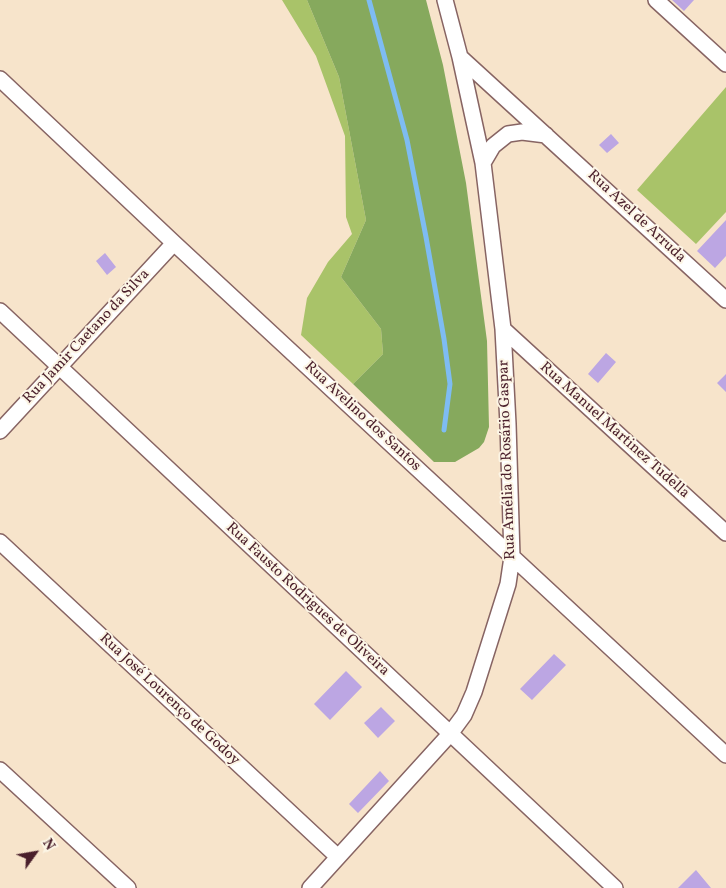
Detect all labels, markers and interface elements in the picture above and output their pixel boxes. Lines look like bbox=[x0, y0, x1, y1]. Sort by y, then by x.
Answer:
street label: Rua Azel de Arruda bbox=[583, 167, 689, 267]
street label: Rua Jamir Caetano da Silva bbox=[20, 266, 154, 408]
street label: Rua Avelino dos Santos bbox=[300, 358, 424, 476]
street label: Rua Manuel Martinez Tudella bbox=[535, 359, 693, 503]
street label: Rua Amélia do Rosário Gaspar bbox=[496, 360, 520, 560]
street label: Rua Fausto Rodrigues de Oliveira bbox=[222, 519, 392, 681]
street label: Rua José Lourenço de Godoy bbox=[95, 630, 243, 770]
north arrow bbox=[10, 828, 60, 878]
text: N bbox=[37, 835, 59, 854]

